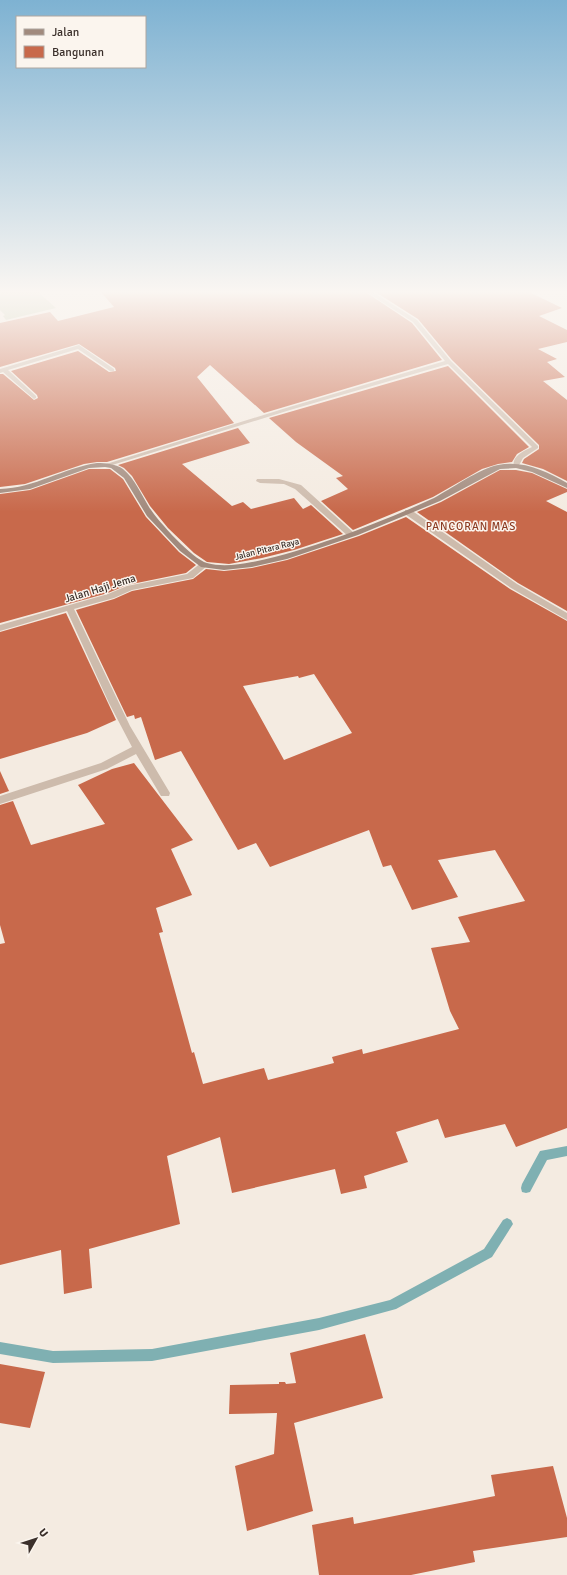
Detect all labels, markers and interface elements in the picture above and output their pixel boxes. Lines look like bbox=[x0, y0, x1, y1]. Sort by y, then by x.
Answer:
legend bbox=[16, 16, 146, 68]
text: Jalan bbox=[52, 25, 79, 40]
text: Bangunan bbox=[52, 45, 104, 60]
district label: PANCORAN MAS bbox=[426, 520, 516, 533]
street label: Jalan Pitara Raya bbox=[234, 536, 301, 563]
street label: Jalan Haji Jema bbox=[63, 571, 138, 605]
north arrow bbox=[16, 1519, 56, 1559]
text: U bbox=[36, 1526, 51, 1540]

